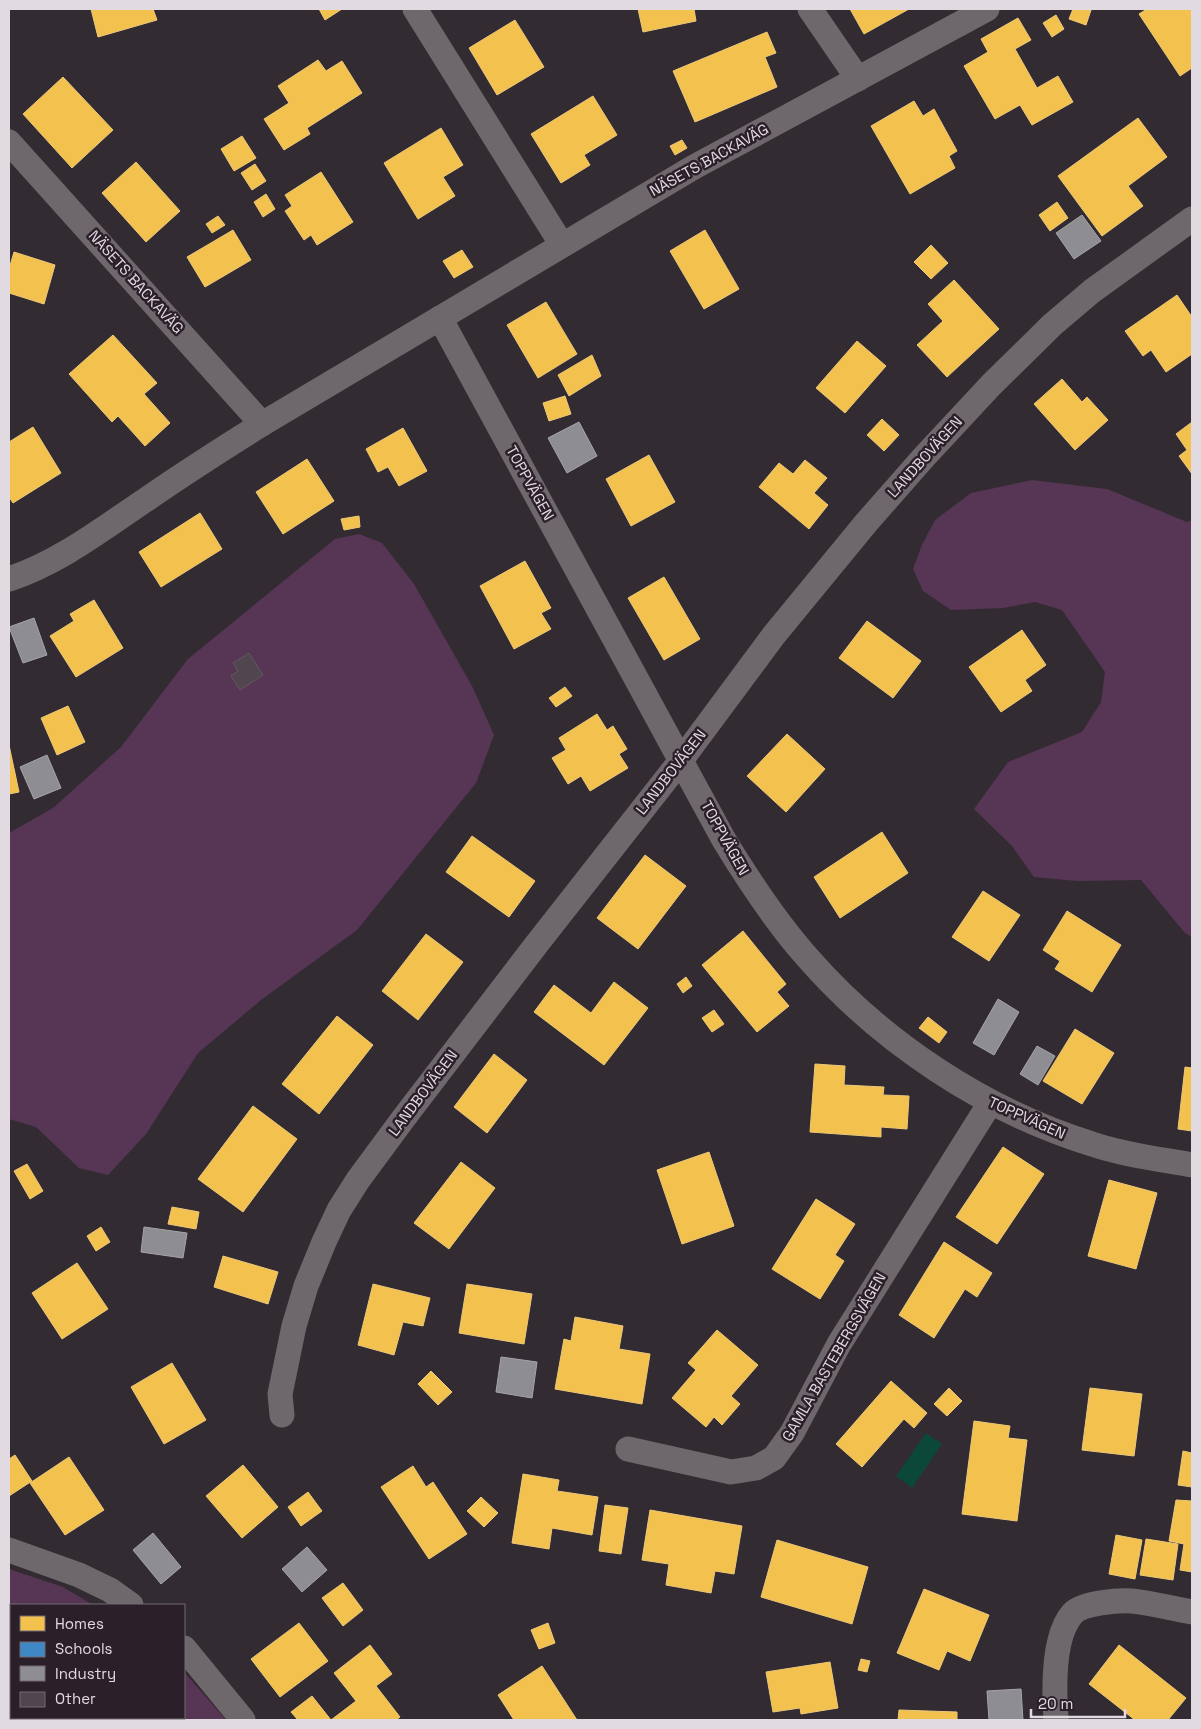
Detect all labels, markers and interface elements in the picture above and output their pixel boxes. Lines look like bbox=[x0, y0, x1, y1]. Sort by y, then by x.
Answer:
street label: NÄSETS BACKAVÄG bbox=[646, 119, 771, 200]
street label: NÄSETS BACKAVÄG bbox=[85, 226, 188, 337]
street label: LANDBOVÄGEN bbox=[883, 412, 966, 501]
street label: TOPPVÄGEN bbox=[502, 442, 559, 523]
street label: LANDBOVÄGEN bbox=[631, 725, 710, 818]
street label: TOPPVÄGEN bbox=[697, 797, 754, 878]
street label: LANDBOVÄGEN bbox=[384, 1046, 461, 1140]
street label: TOPPVÄGEN bbox=[986, 1092, 1069, 1143]
street label: GAMLA BASTEBERGSVÄGEN bbox=[777, 1269, 890, 1445]
legend bbox=[10, 1604, 185, 1719]
text: Homes bbox=[55, 1614, 104, 1633]
text: Schools bbox=[55, 1639, 113, 1658]
text: Industry bbox=[55, 1664, 116, 1683]
scale bar bbox=[1031, 1686, 1125, 1718]
text: Other bbox=[55, 1689, 96, 1708]
text: 20 m bbox=[1038, 1694, 1073, 1713]

